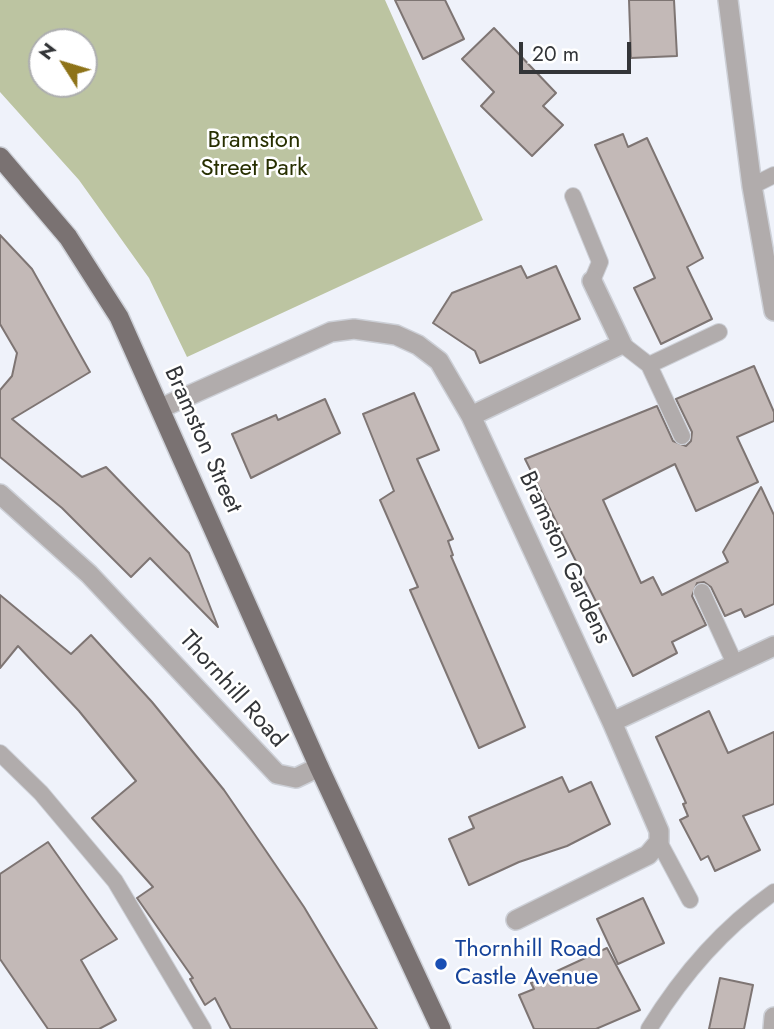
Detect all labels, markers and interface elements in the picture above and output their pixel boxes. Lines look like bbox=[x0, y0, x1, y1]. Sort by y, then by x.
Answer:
north arrow bbox=[28, 28, 98, 98]
scale bar bbox=[522, 28, 634, 72]
text: N bbox=[32, 37, 63, 65]
text: 20 m bbox=[532, 39, 579, 69]
park label: Bramston Street Park bbox=[200, 127, 308, 183]
street label: Bramston Street bbox=[157, 362, 247, 518]
street label: Bramston Gardens bbox=[511, 467, 617, 649]
street label: Thornhill Road bbox=[172, 626, 292, 754]
place label: Thornhill Road Castle Avenue bbox=[455, 936, 602, 992]
marker: Thornhill Road Castle Avenue bbox=[433, 956, 449, 972]

